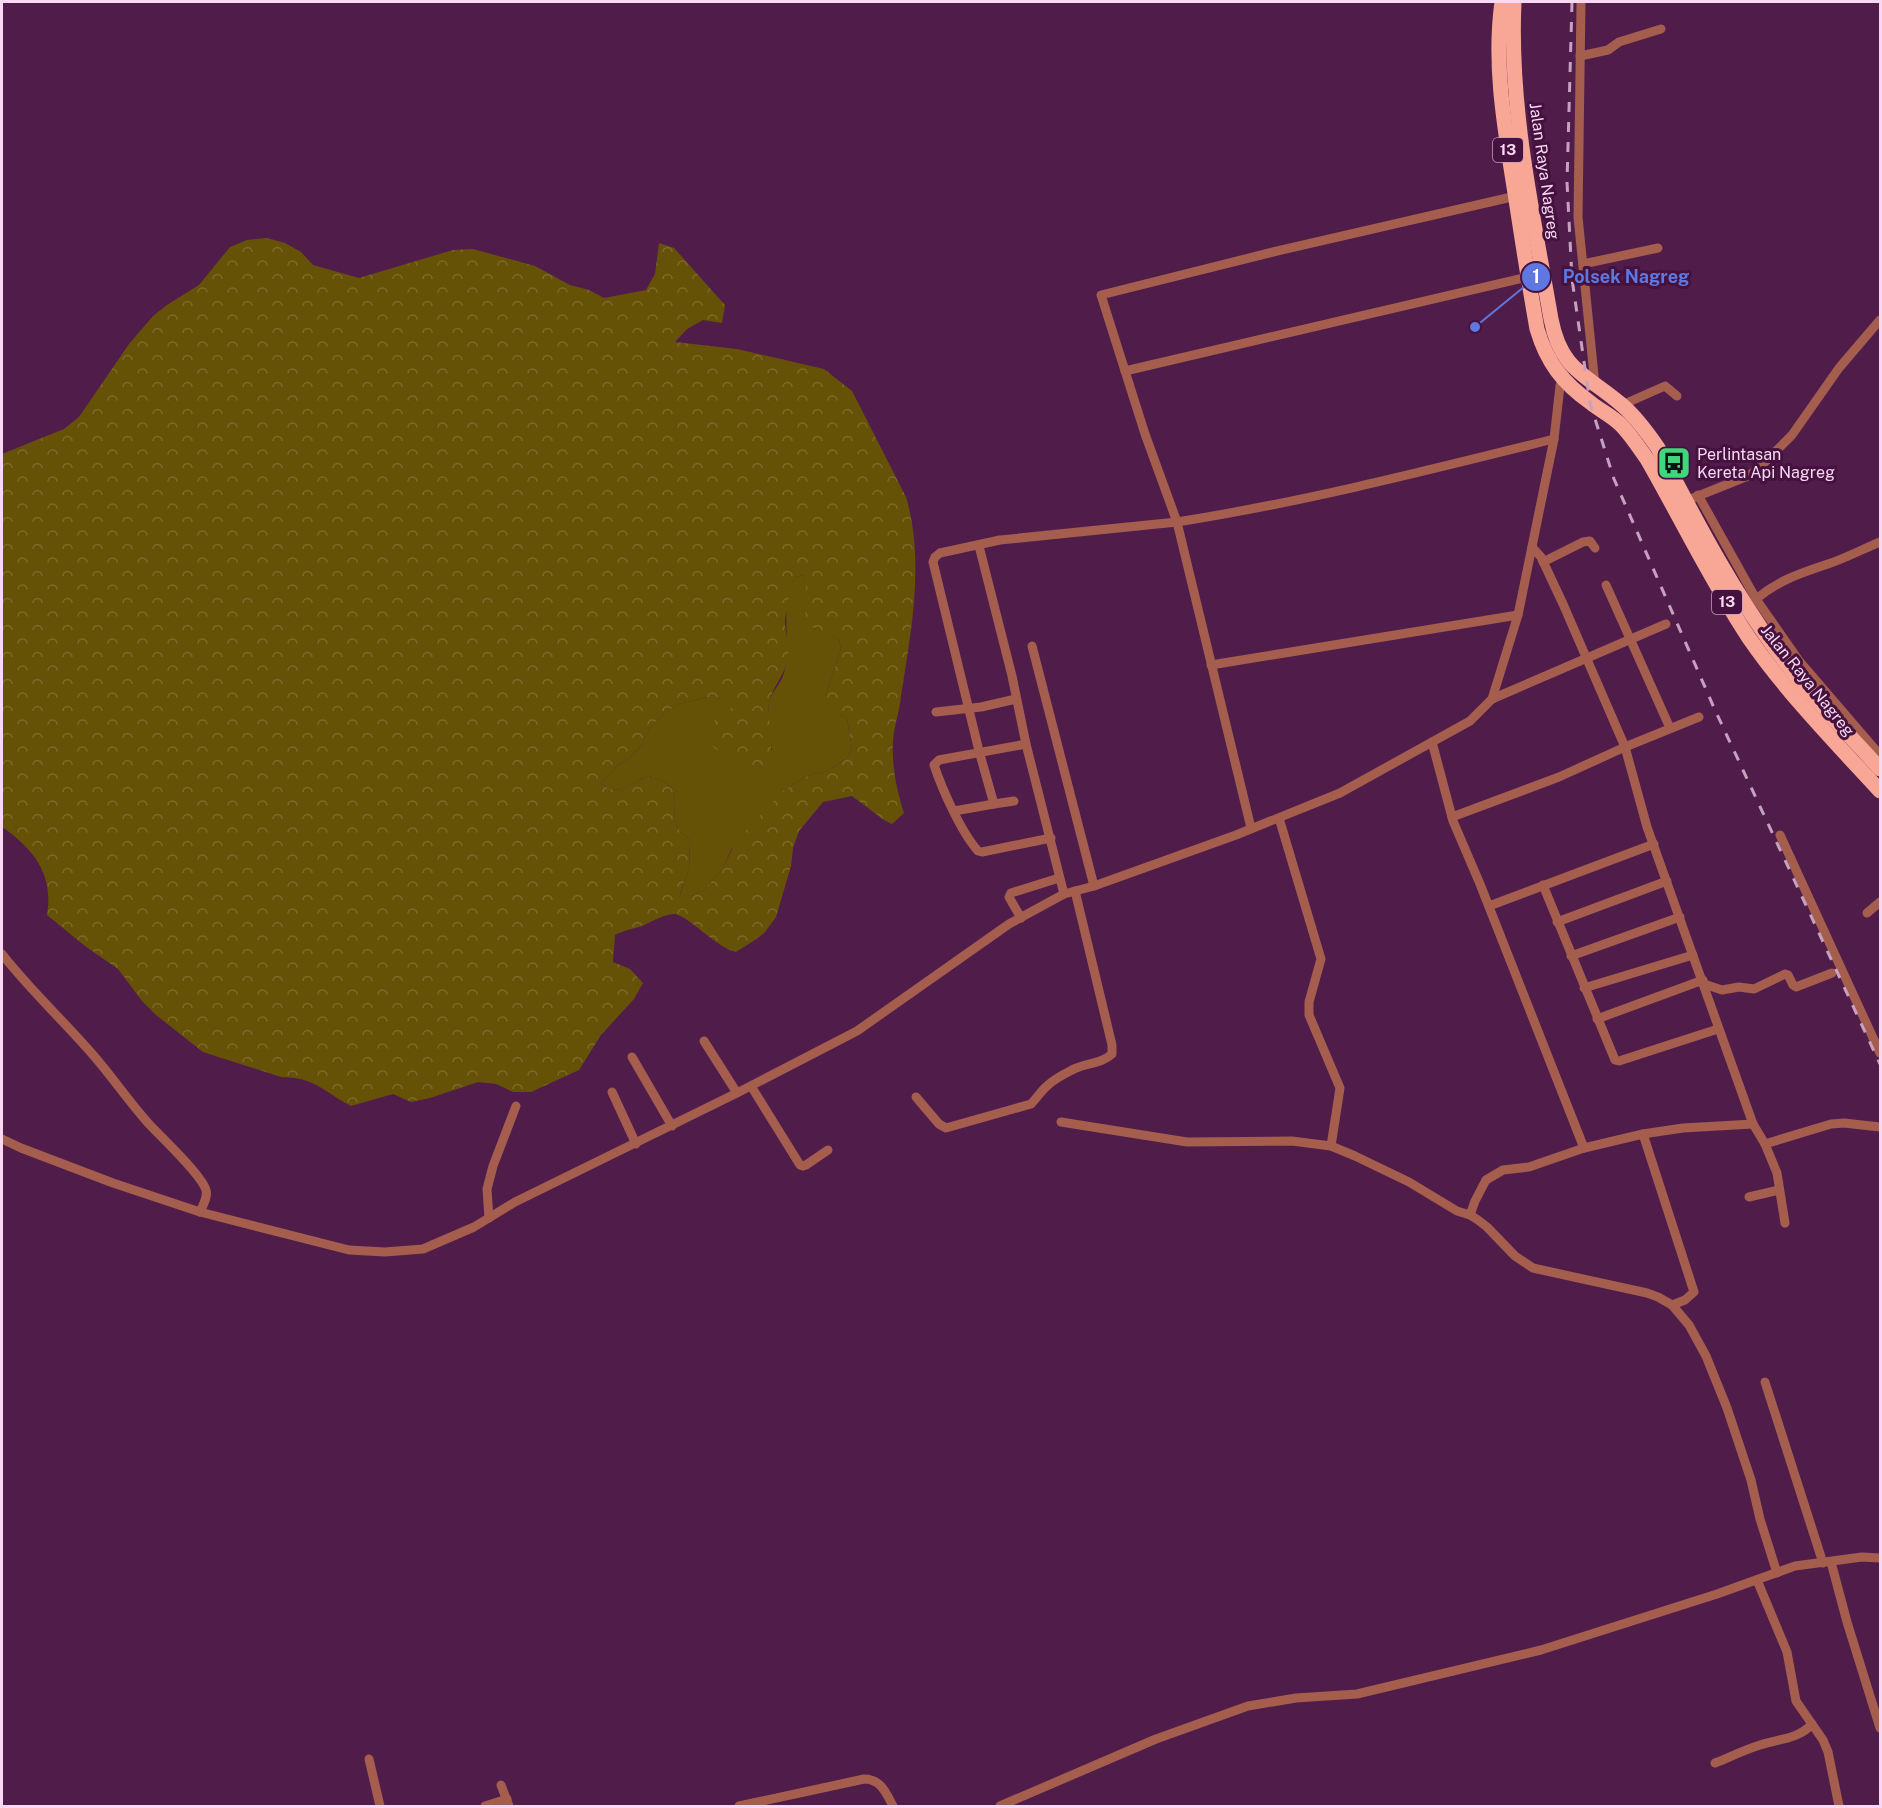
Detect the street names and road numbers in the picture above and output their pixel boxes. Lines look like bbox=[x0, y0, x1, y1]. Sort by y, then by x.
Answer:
street label: Jalan Raya Nagreg bbox=[1525, 101, 1564, 241]
road number: 13 bbox=[1493, 138, 1523, 162]
road number: 13 bbox=[1712, 590, 1742, 614]
street label: Jalan Raya Nagreg bbox=[1757, 621, 1858, 740]

